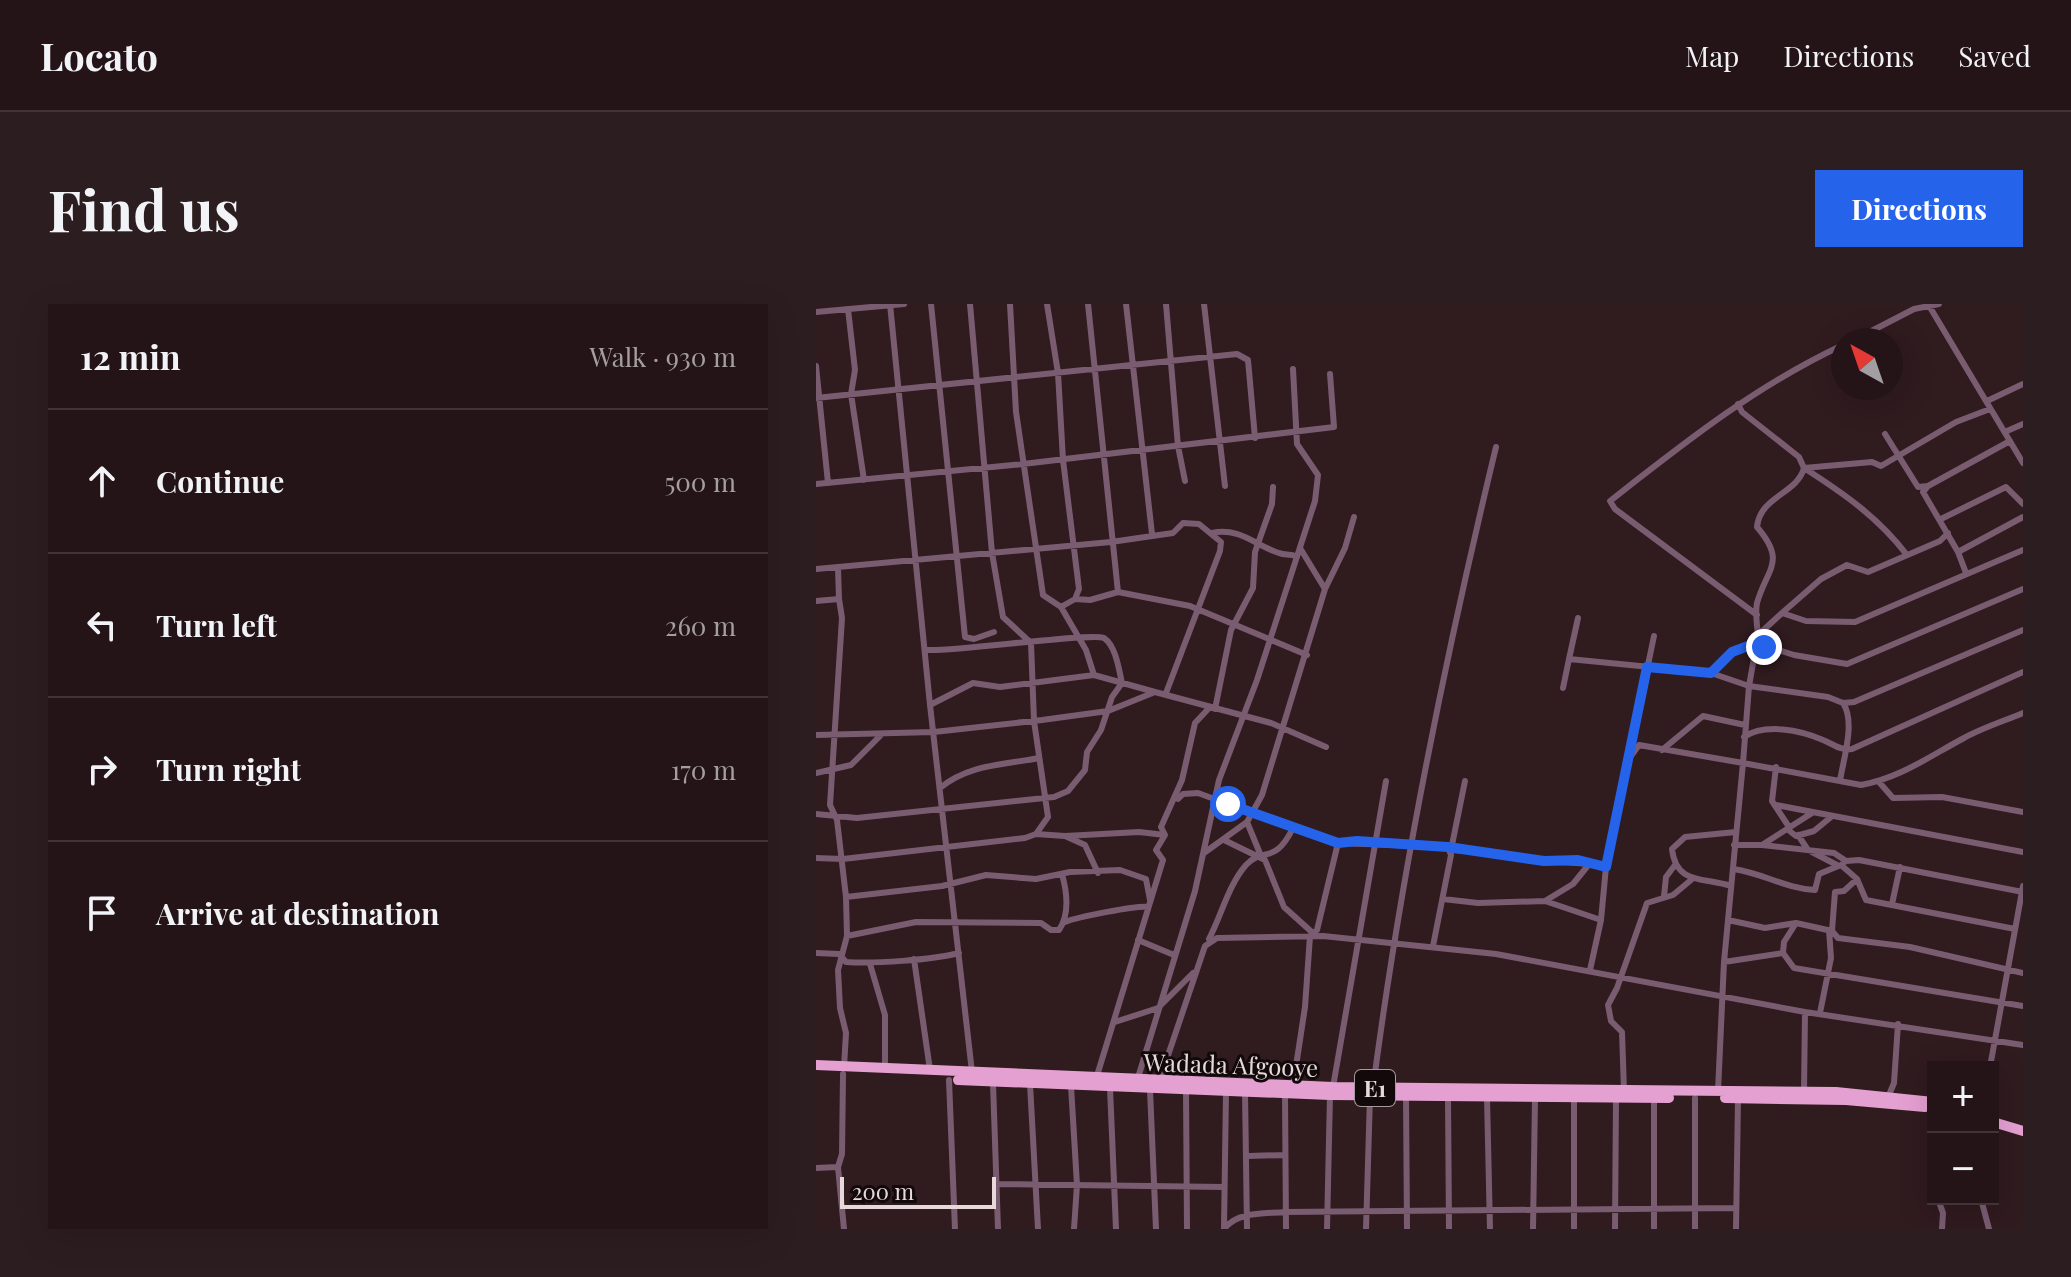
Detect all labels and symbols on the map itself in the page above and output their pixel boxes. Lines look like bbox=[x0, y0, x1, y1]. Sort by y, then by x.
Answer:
north arrow bbox=[1831, 328, 1903, 400]
route end bbox=[1746, 629, 1782, 665]
route start bbox=[1210, 786, 1246, 822]
street label: Wadada Afgooye bbox=[1142, 1045, 1319, 1083]
road number: E1 bbox=[1355, 1070, 1395, 1106]
scale bar bbox=[840, 1173, 996, 1209]

